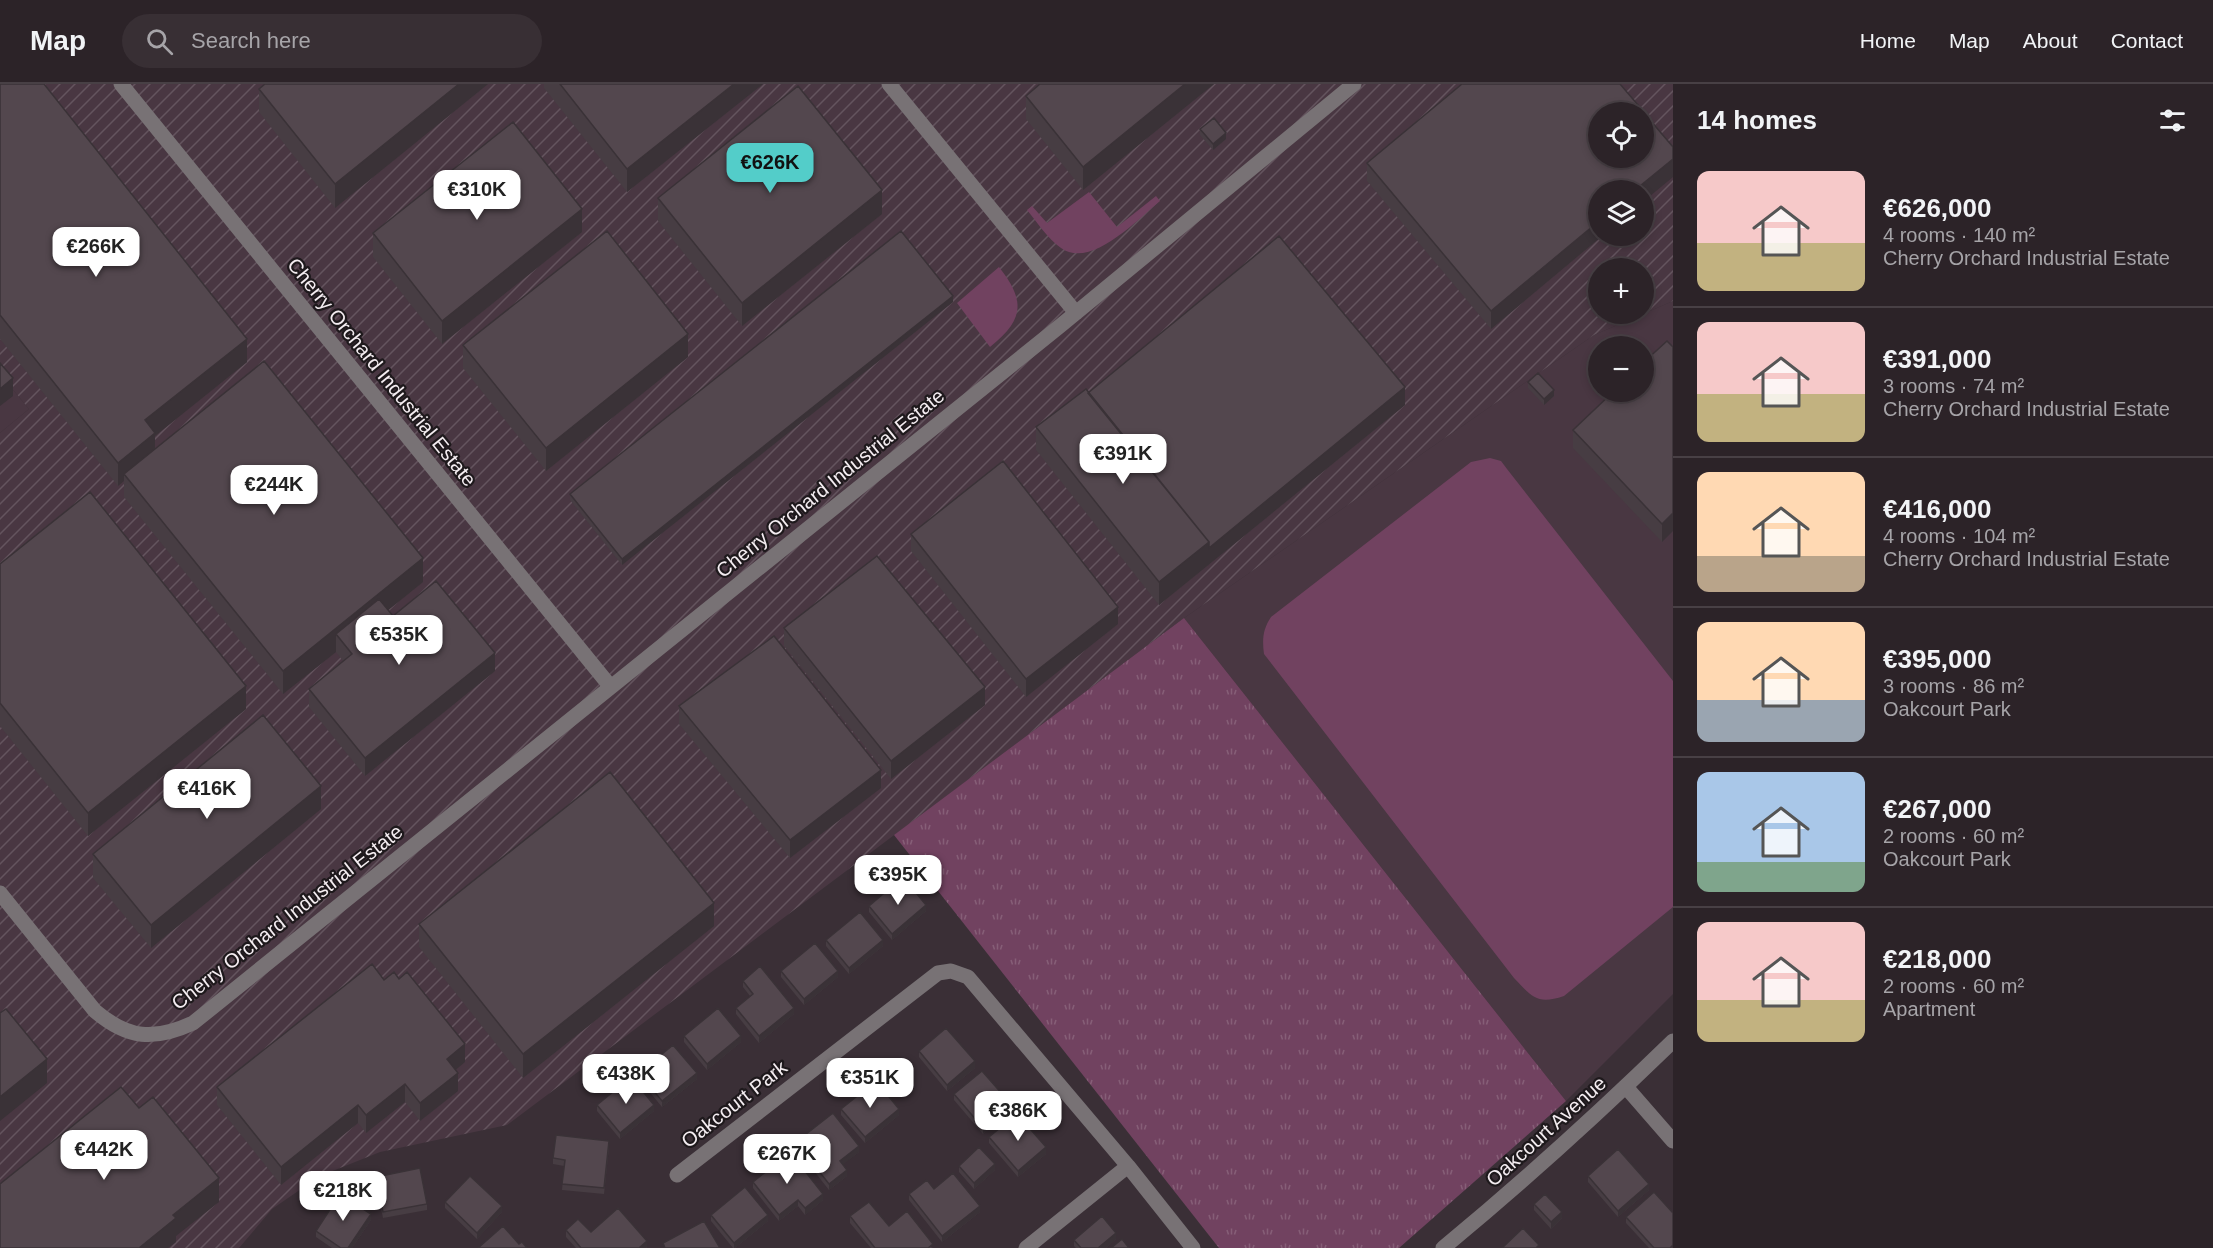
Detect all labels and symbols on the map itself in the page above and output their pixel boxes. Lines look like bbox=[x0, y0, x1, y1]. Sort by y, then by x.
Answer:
pin: €626K bbox=[728, 143, 812, 194]
pin: €310K bbox=[435, 170, 519, 221]
pin: €266K bbox=[54, 227, 138, 278]
street label: Cherry Orchard Industrial Estate bbox=[283, 254, 481, 490]
street label: Cherry Orchard Industrial Estate bbox=[712, 384, 948, 582]
pin: €391K bbox=[1081, 434, 1165, 485]
pin: €244K bbox=[232, 465, 316, 516]
pin: €535K bbox=[357, 615, 441, 666]
pin: €416K bbox=[165, 769, 249, 820]
street label: Cherry Orchard Industrial Estate bbox=[167, 820, 407, 1014]
pin: €395K bbox=[856, 855, 940, 906]
pin: €438K bbox=[584, 1054, 668, 1105]
street label: Oakcourt Park bbox=[677, 1055, 792, 1152]
pin: €351K bbox=[828, 1058, 912, 1109]
street label: Oakcourt Avenue bbox=[1482, 1072, 1610, 1190]
pin: €386K bbox=[976, 1091, 1060, 1142]
pin: €442K bbox=[62, 1130, 146, 1181]
pin: €267K bbox=[745, 1134, 829, 1185]
pin: €218K bbox=[301, 1171, 385, 1222]

